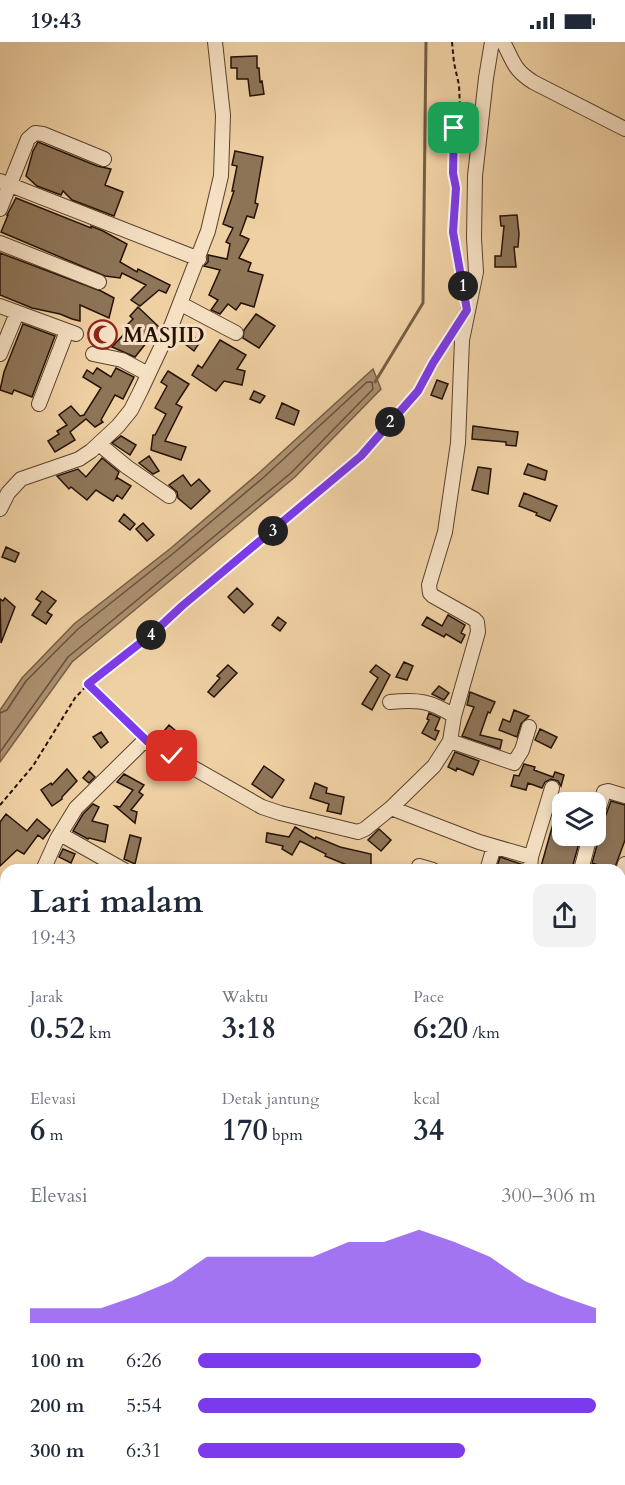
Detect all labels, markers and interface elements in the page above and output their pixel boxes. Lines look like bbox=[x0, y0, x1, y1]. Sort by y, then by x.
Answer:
text: 19:43 bbox=[30, 6, 81, 36]
pin bbox=[428, 102, 479, 153]
icon: arrive bbox=[437, 111, 470, 144]
pin: 1 bbox=[448, 271, 478, 301]
text: 1 bbox=[459, 275, 467, 297]
mosque icon: MASJID bbox=[86, 319, 118, 351]
place label: MASJID bbox=[123, 321, 204, 350]
pin: 2 bbox=[375, 407, 405, 437]
text: 2 bbox=[386, 411, 394, 433]
pin: 3 bbox=[258, 516, 288, 546]
text: 3 bbox=[269, 520, 277, 542]
pin: 4 bbox=[136, 620, 166, 650]
text: 4 bbox=[147, 624, 155, 646]
pin bbox=[146, 730, 197, 781]
icon: check bbox=[155, 739, 188, 772]
map controls bbox=[552, 792, 606, 846]
button: layers bbox=[552, 792, 606, 846]
text: Lari malam bbox=[30, 879, 203, 924]
button: share bbox=[533, 884, 596, 947]
text: 19:43 bbox=[30, 924, 76, 951]
text: Jarak bbox=[30, 986, 64, 1008]
text: Waktu bbox=[222, 986, 269, 1008]
text: Pace bbox=[413, 986, 444, 1008]
text: 0.52 bbox=[30, 1008, 85, 1049]
text: 3:18 bbox=[222, 1008, 276, 1049]
text: 6:20 bbox=[413, 1008, 468, 1049]
text: km bbox=[85, 1022, 111, 1044]
text: /km bbox=[468, 1022, 500, 1044]
text: Elevasi bbox=[30, 1088, 76, 1110]
text: Detak jantung bbox=[222, 1088, 319, 1110]
text: kcal bbox=[413, 1088, 440, 1110]
text: 6 bbox=[30, 1110, 45, 1151]
text: 170 bbox=[222, 1110, 268, 1151]
text: 34 bbox=[413, 1110, 444, 1151]
text: m bbox=[45, 1124, 63, 1146]
text: bpm bbox=[268, 1124, 303, 1146]
text: Elevasi bbox=[30, 1182, 88, 1209]
text: 300–306 m bbox=[501, 1182, 596, 1209]
text: 100 m bbox=[30, 1347, 85, 1374]
text: 6:26 bbox=[126, 1347, 162, 1374]
text: 200 m bbox=[30, 1392, 85, 1419]
text: 5:54 bbox=[126, 1392, 162, 1419]
text: 300 m bbox=[30, 1437, 85, 1464]
text: 6:31 bbox=[126, 1437, 162, 1464]

